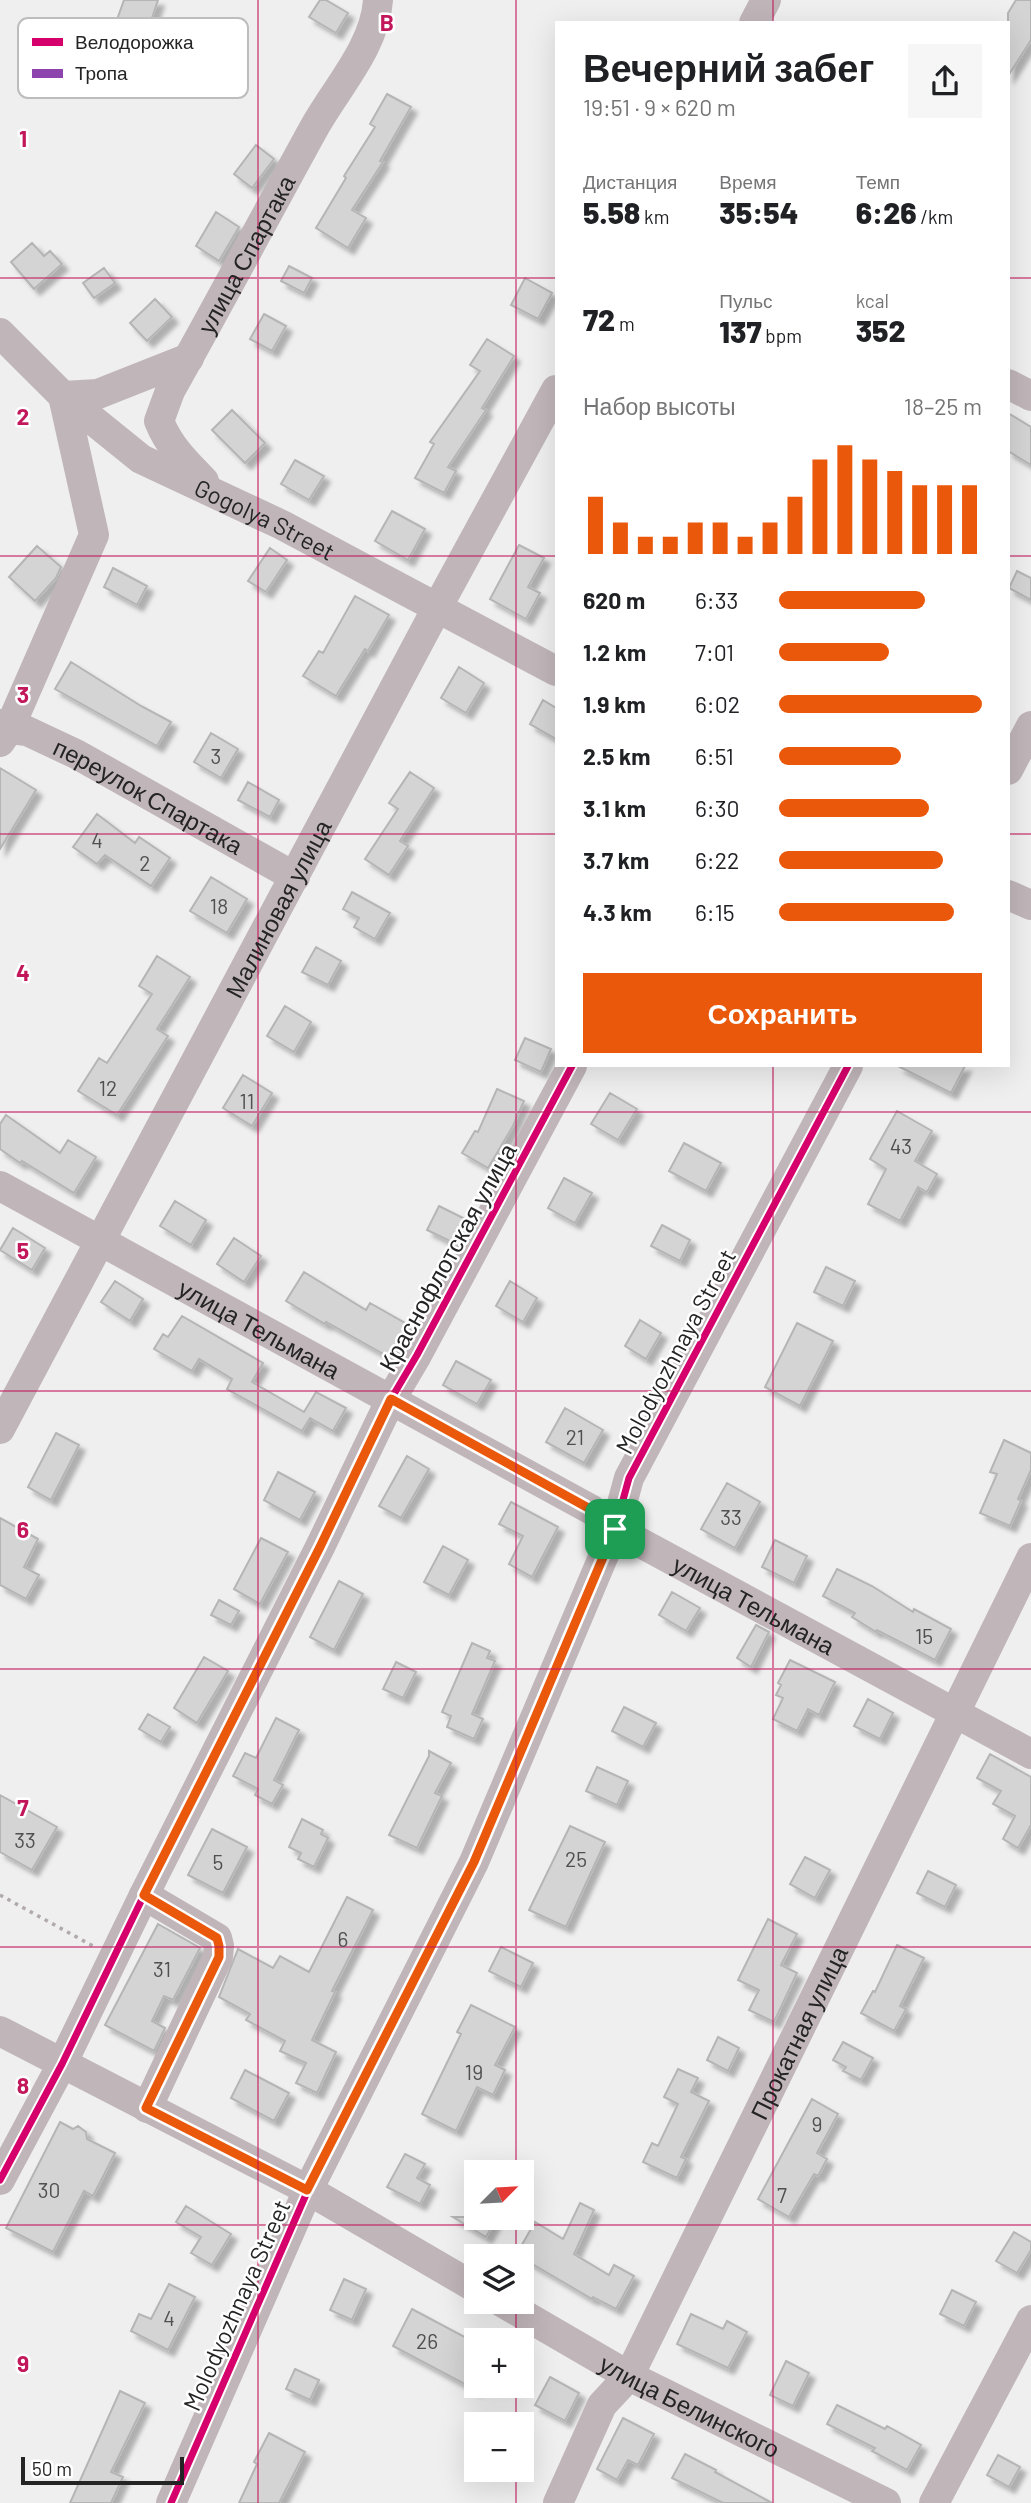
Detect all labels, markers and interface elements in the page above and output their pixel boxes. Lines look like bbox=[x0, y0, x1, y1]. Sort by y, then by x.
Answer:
text: B bbox=[380, 8, 394, 36]
legend bbox=[18, 18, 248, 98]
text: Велодорожка bbox=[75, 30, 194, 53]
text: Вечерний забег bbox=[583, 44, 874, 90]
button: share bbox=[908, 44, 982, 118]
text: Тропа bbox=[75, 61, 128, 84]
text: 19:51 · 9 × 620 m bbox=[583, 93, 736, 121]
text: 1 bbox=[19, 124, 27, 152]
street label: улица Спартака bbox=[191, 169, 300, 338]
text: Дистанция bbox=[583, 170, 677, 193]
text: Время bbox=[719, 170, 777, 193]
text: Темп bbox=[856, 170, 900, 193]
text: 5.58 bbox=[583, 194, 640, 230]
text: 35:54 bbox=[719, 194, 799, 230]
text: 6:26 bbox=[856, 194, 917, 230]
text: km bbox=[640, 205, 669, 228]
text: /km bbox=[917, 205, 953, 228]
text: Пульс bbox=[719, 289, 773, 312]
text: kcal bbox=[856, 289, 889, 312]
text: 72 bbox=[583, 301, 615, 337]
text: m bbox=[615, 312, 635, 335]
text: 352 bbox=[856, 312, 906, 348]
text: 137 bbox=[719, 313, 762, 349]
text: bpm bbox=[762, 324, 802, 347]
text: Набор высоты bbox=[583, 392, 736, 420]
text: 18–25 m bbox=[904, 392, 982, 420]
text: 2 bbox=[17, 402, 29, 430]
street label: Gogolya Street bbox=[190, 472, 340, 565]
text: 620 m bbox=[583, 586, 645, 614]
text: 6:33 bbox=[695, 586, 738, 614]
text: 1.2 km bbox=[583, 638, 646, 666]
text: 7:01 bbox=[695, 638, 734, 666]
text: 3 bbox=[17, 680, 29, 708]
text: 1.9 km bbox=[583, 690, 646, 718]
text: 6:02 bbox=[695, 690, 740, 718]
street label: переулок Спартака bbox=[49, 731, 249, 860]
text: 2.5 km bbox=[583, 742, 651, 770]
text: 6:51 bbox=[695, 742, 734, 770]
house number: 3 bbox=[211, 743, 221, 768]
text: 3.1 km bbox=[583, 794, 646, 822]
text: 6:30 bbox=[695, 794, 739, 822]
street label: Малиновая улица bbox=[218, 814, 337, 1002]
house number: 4 bbox=[91, 827, 103, 852]
text: 3.7 km bbox=[583, 846, 649, 874]
text: 6:22 bbox=[695, 846, 739, 874]
house number: 2 bbox=[139, 850, 151, 875]
house number: 18 bbox=[210, 893, 228, 918]
text: 4.3 km bbox=[583, 898, 652, 926]
text: 6:15 bbox=[695, 898, 735, 926]
text: 4 bbox=[16, 958, 30, 986]
button: Сохранить bbox=[583, 973, 982, 1053]
house number: 12 bbox=[99, 1075, 117, 1100]
house number: 11 bbox=[240, 1088, 254, 1113]
house number: 43 bbox=[890, 1133, 912, 1158]
street label: Краснофлотская улица bbox=[372, 1137, 522, 1376]
text: 5 bbox=[17, 1236, 29, 1264]
street label: Molodyozhnaya Street bbox=[609, 1244, 741, 1458]
street label: улица Тельмана bbox=[174, 1272, 346, 1384]
house number: 21 bbox=[566, 1424, 584, 1449]
pin bbox=[585, 1499, 645, 1559]
house number: 33 bbox=[720, 1504, 742, 1529]
icon: arrive bbox=[596, 1510, 634, 1548]
text: 6 bbox=[17, 1515, 29, 1543]
street label: улица Тельмана bbox=[668, 1549, 841, 1660]
house number: 15 bbox=[915, 1623, 933, 1648]
text: 7 bbox=[17, 1793, 29, 1821]
house number: 33 bbox=[14, 1827, 36, 1852]
house number: 25 bbox=[565, 1846, 587, 1871]
house number: 5 bbox=[213, 1849, 223, 1874]
house number: 6 bbox=[338, 1926, 348, 1951]
street label: Прокатная улица bbox=[743, 1940, 853, 2124]
house number: 31 bbox=[153, 1956, 171, 1981]
house number: 19 bbox=[465, 2059, 483, 2084]
text: 8 bbox=[17, 2071, 29, 2099]
house number: 9 bbox=[812, 2111, 822, 2136]
north arrow bbox=[464, 2160, 534, 2230]
map controls bbox=[464, 2160, 534, 2482]
house number: 30 bbox=[38, 2177, 60, 2202]
house number: 7 bbox=[777, 2182, 787, 2207]
street label: Molodyozhnaya Street bbox=[176, 2195, 296, 2415]
button: layers bbox=[464, 2244, 534, 2314]
house number: 4 bbox=[163, 2305, 175, 2330]
house number: 26 bbox=[416, 2328, 438, 2353]
button: + bbox=[464, 2328, 534, 2398]
street label: улица Белинского bbox=[595, 2348, 785, 2463]
text: 9 bbox=[17, 2349, 29, 2377]
button: − bbox=[464, 2412, 534, 2482]
scale bar bbox=[21, 2454, 184, 2486]
text: 50 m bbox=[32, 2457, 72, 2480]

